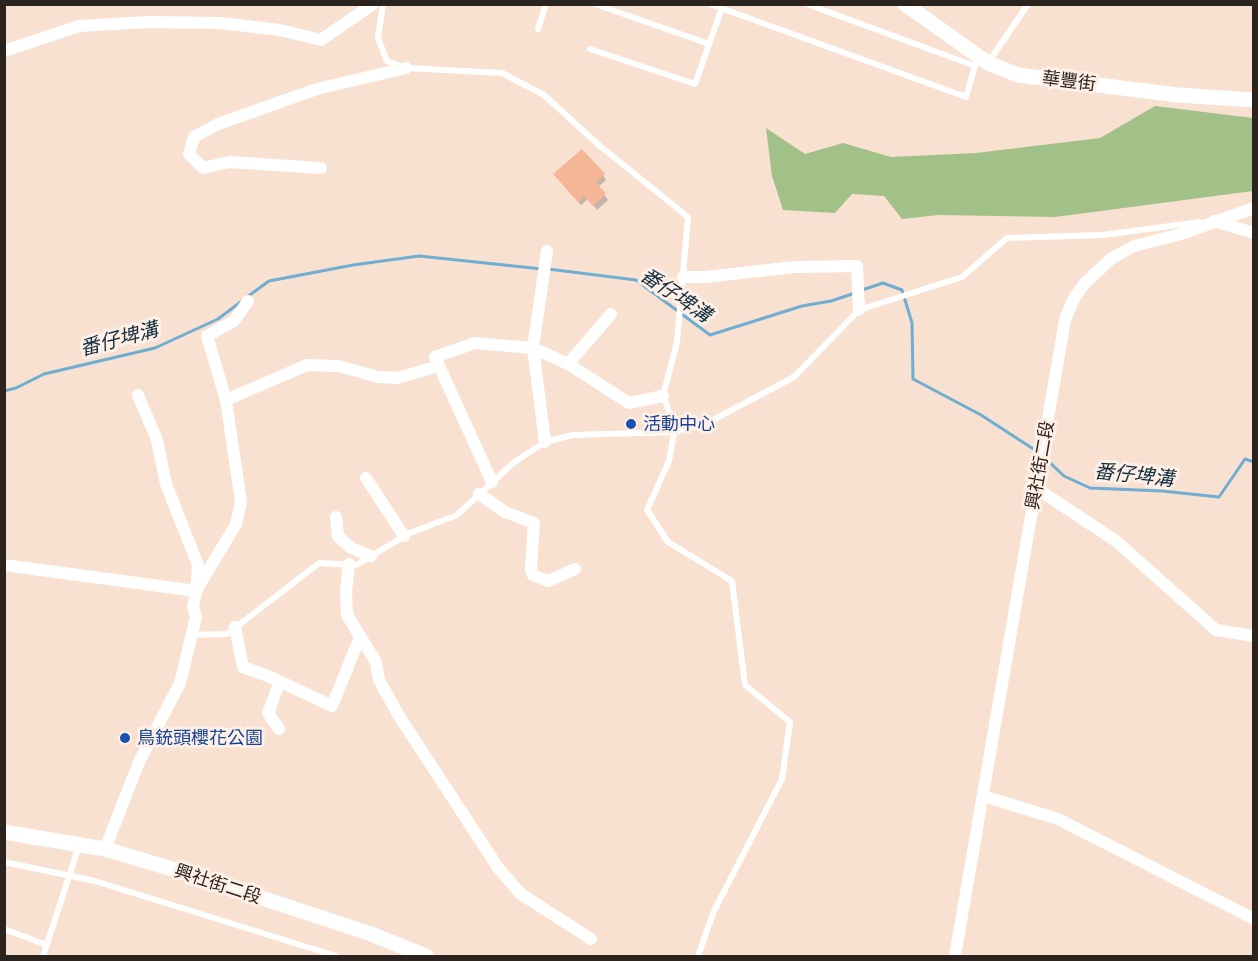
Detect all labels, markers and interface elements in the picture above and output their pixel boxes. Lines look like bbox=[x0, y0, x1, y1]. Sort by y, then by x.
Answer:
street label: 華豐街 bbox=[1041, 67, 1097, 95]
water label: 番仔埤溝 bbox=[636, 263, 716, 327]
water label: 番仔埤溝 bbox=[77, 317, 161, 361]
place label: 活動中心 bbox=[643, 413, 715, 435]
marker: 活動中心 bbox=[624, 417, 638, 431]
street label: 興社街二段 bbox=[1022, 419, 1058, 511]
water label: 番仔埤溝 bbox=[1093, 459, 1175, 491]
place label: 鳥銃頭櫻花公園 bbox=[137, 727, 263, 749]
marker: 鳥銃頭櫻花公園 bbox=[118, 731, 132, 745]
street label: 興社街二段 bbox=[172, 860, 264, 908]

